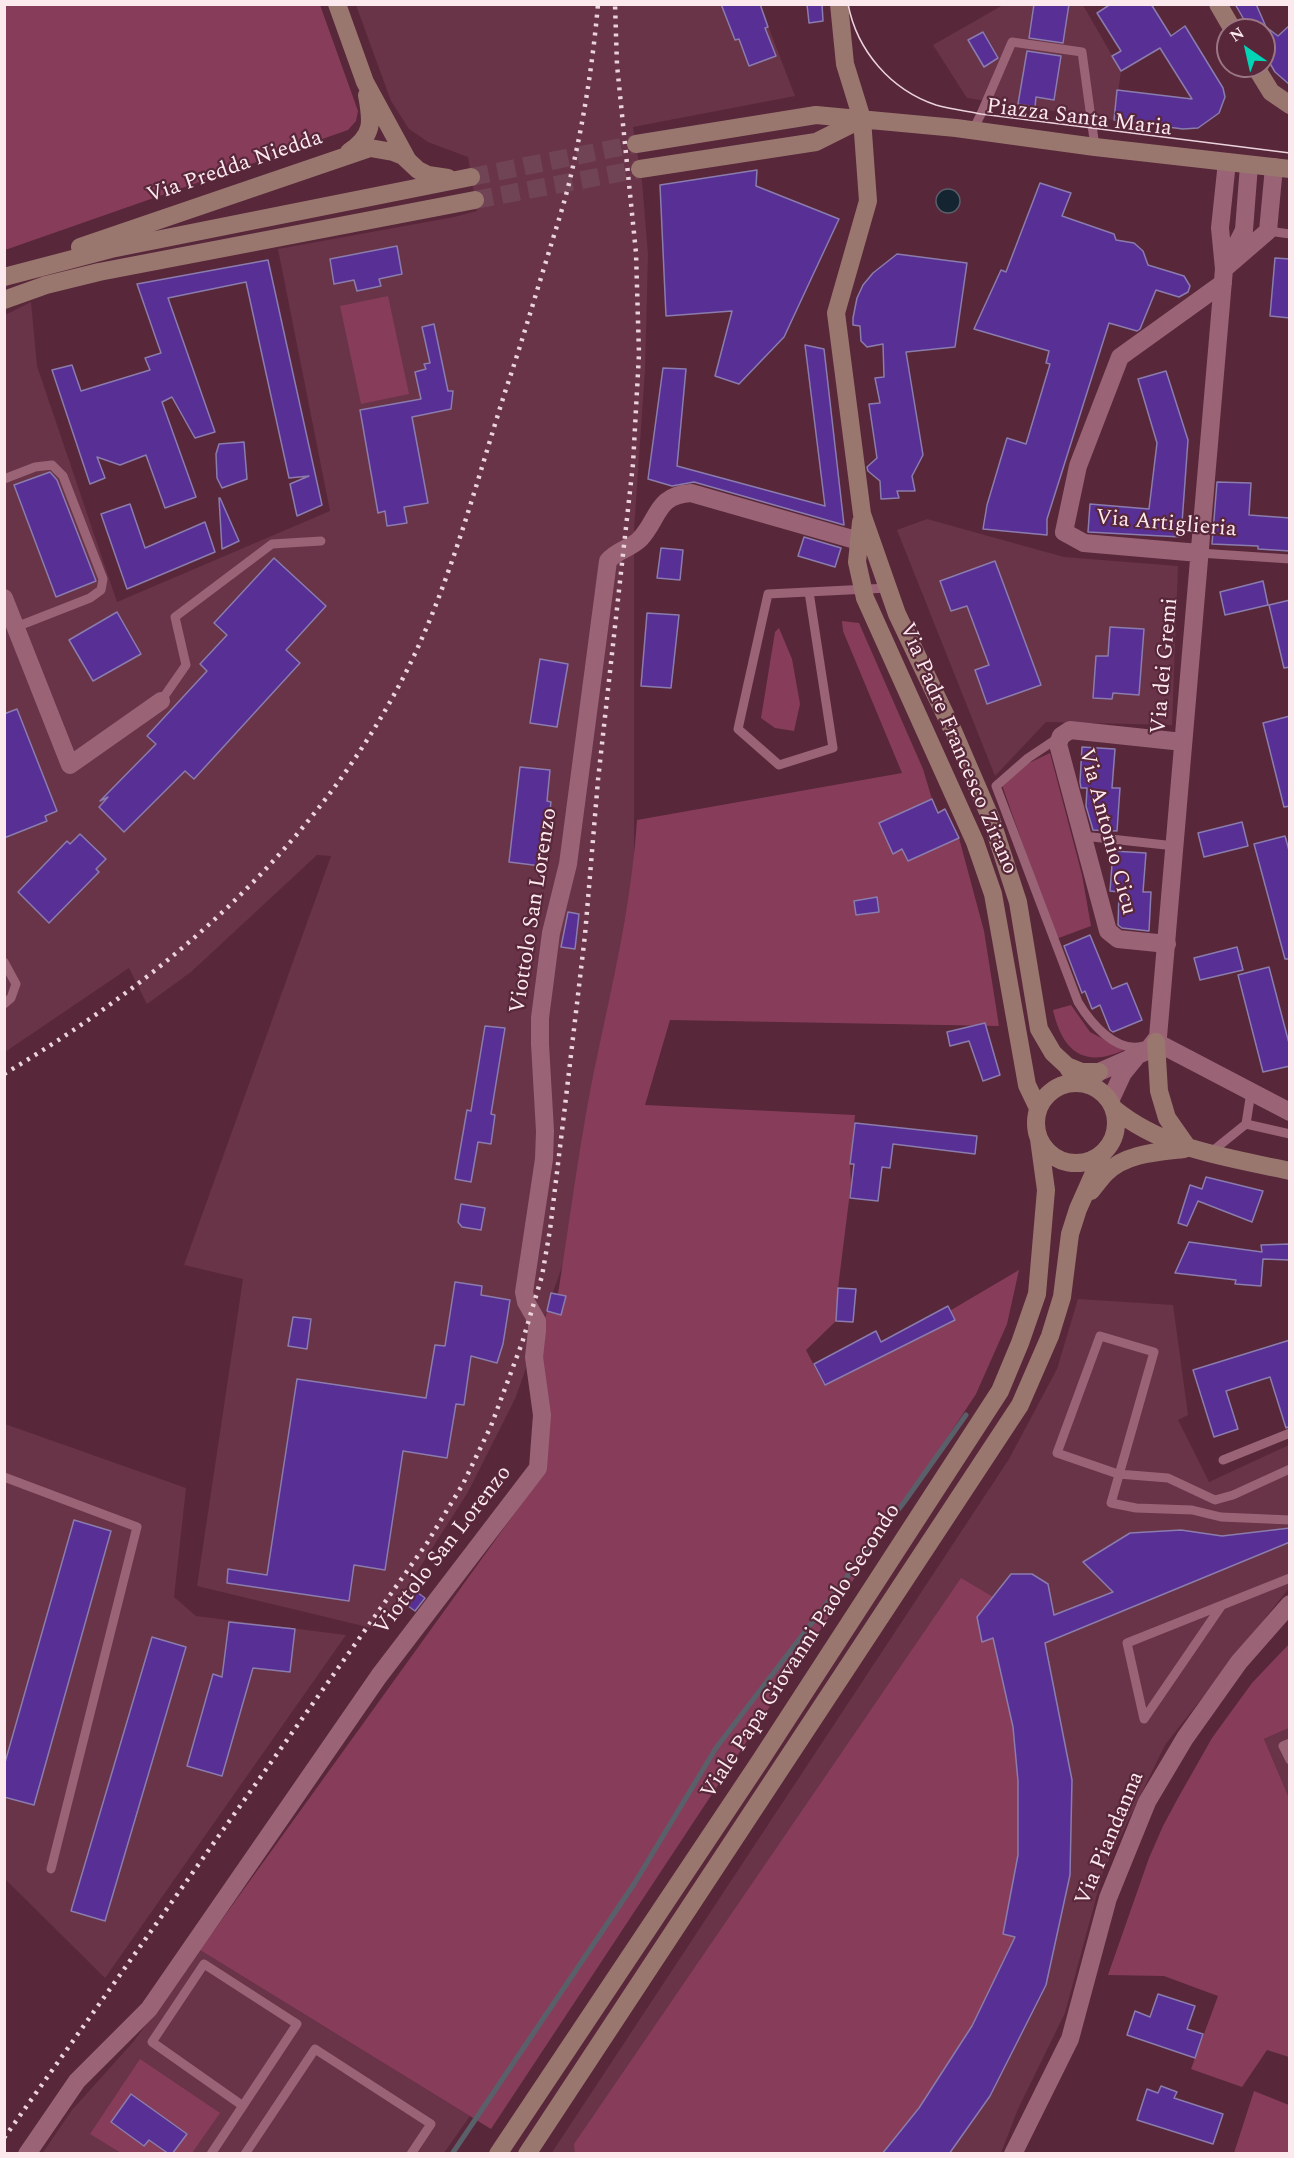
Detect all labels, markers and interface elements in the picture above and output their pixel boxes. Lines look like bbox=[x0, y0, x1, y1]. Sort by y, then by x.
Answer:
north arrow bbox=[1216, 18, 1276, 78]
text: N bbox=[1225, 21, 1249, 48]
street label: Piazza Santa Maria bbox=[985, 95, 1173, 143]
street label: Via Predda Niedda bbox=[144, 126, 326, 210]
street label: Via Artiglieria bbox=[1094, 506, 1238, 544]
street label: Via dei Gremi bbox=[1147, 597, 1185, 735]
street label: Via Padre Francesco Zirano bbox=[892, 619, 1022, 879]
street label: Via Antonio Cicu bbox=[1071, 746, 1141, 918]
street label: Viottolo San Lorenzo bbox=[506, 806, 564, 1016]
street label: Viottolo San Lorenzo bbox=[370, 1461, 518, 1641]
street label: Viale Papa Giovanni Paolo Secondo bbox=[697, 1499, 907, 1805]
street label: Via Piandanna bbox=[1071, 1768, 1151, 1910]

